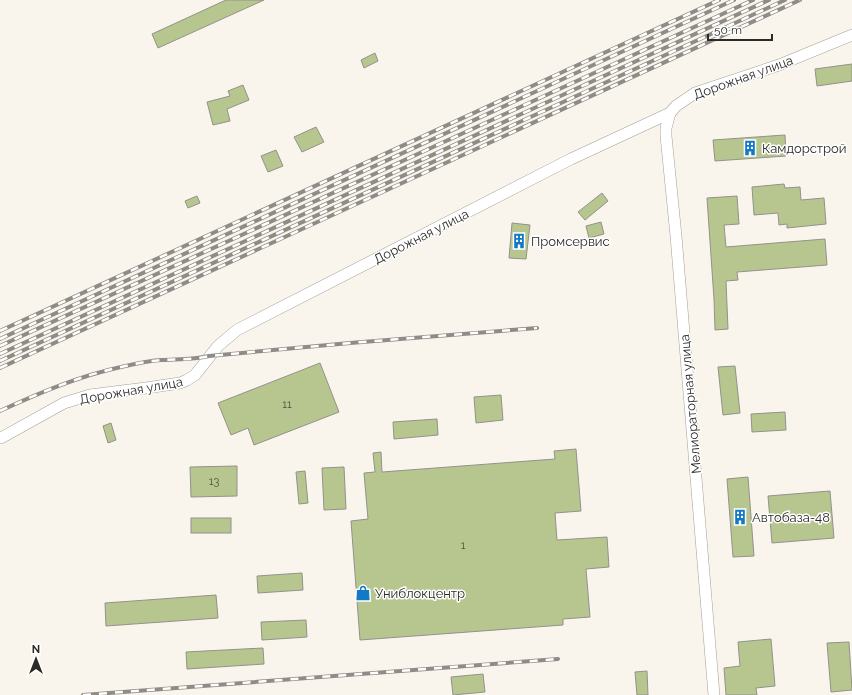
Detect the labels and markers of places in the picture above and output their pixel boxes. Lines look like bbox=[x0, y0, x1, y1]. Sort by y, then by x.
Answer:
building icon: Камдорстрой bbox=[741, 139, 759, 157]
place label: Камдорстрой bbox=[762, 141, 847, 156]
building icon: Промсервис bbox=[510, 232, 528, 250]
place label: Промсервис bbox=[531, 234, 610, 249]
building icon: Автобаза-48 bbox=[731, 508, 749, 526]
place label: Автобаза-48 bbox=[752, 510, 830, 525]
shop icon: Униблокцентр bbox=[354, 584, 372, 602]
place label: Униблокцентр bbox=[375, 586, 465, 601]

